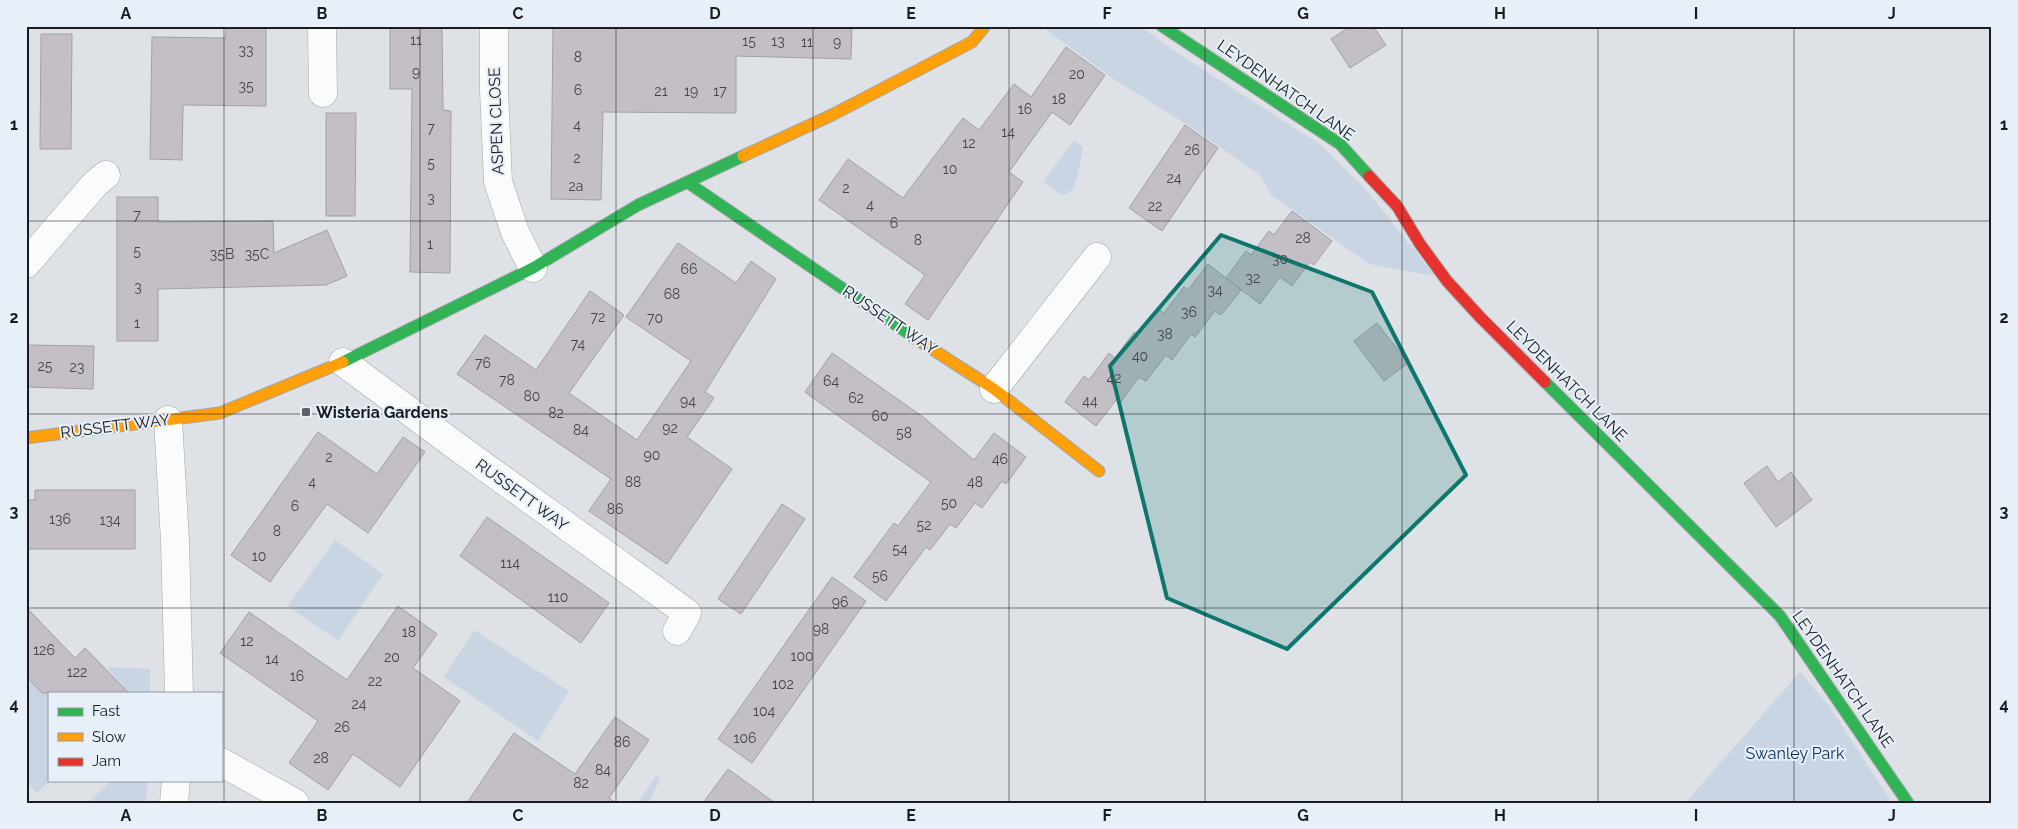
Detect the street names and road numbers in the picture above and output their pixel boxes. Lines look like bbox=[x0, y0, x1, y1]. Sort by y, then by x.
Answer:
street label: LEYDENHATCH LANE bbox=[1214, 35, 1358, 145]
street label: ASPEN CLOSE bbox=[485, 67, 507, 175]
street label: RUSSETT WAY bbox=[839, 281, 941, 359]
street label: LEYDENHATCH LANE bbox=[1503, 317, 1632, 446]
street label: RUSSETT WAY bbox=[59, 410, 171, 442]
street label: RUSSETT WAY bbox=[472, 455, 573, 535]
street label: LEYDENHATCH LANE bbox=[1788, 607, 1898, 751]

